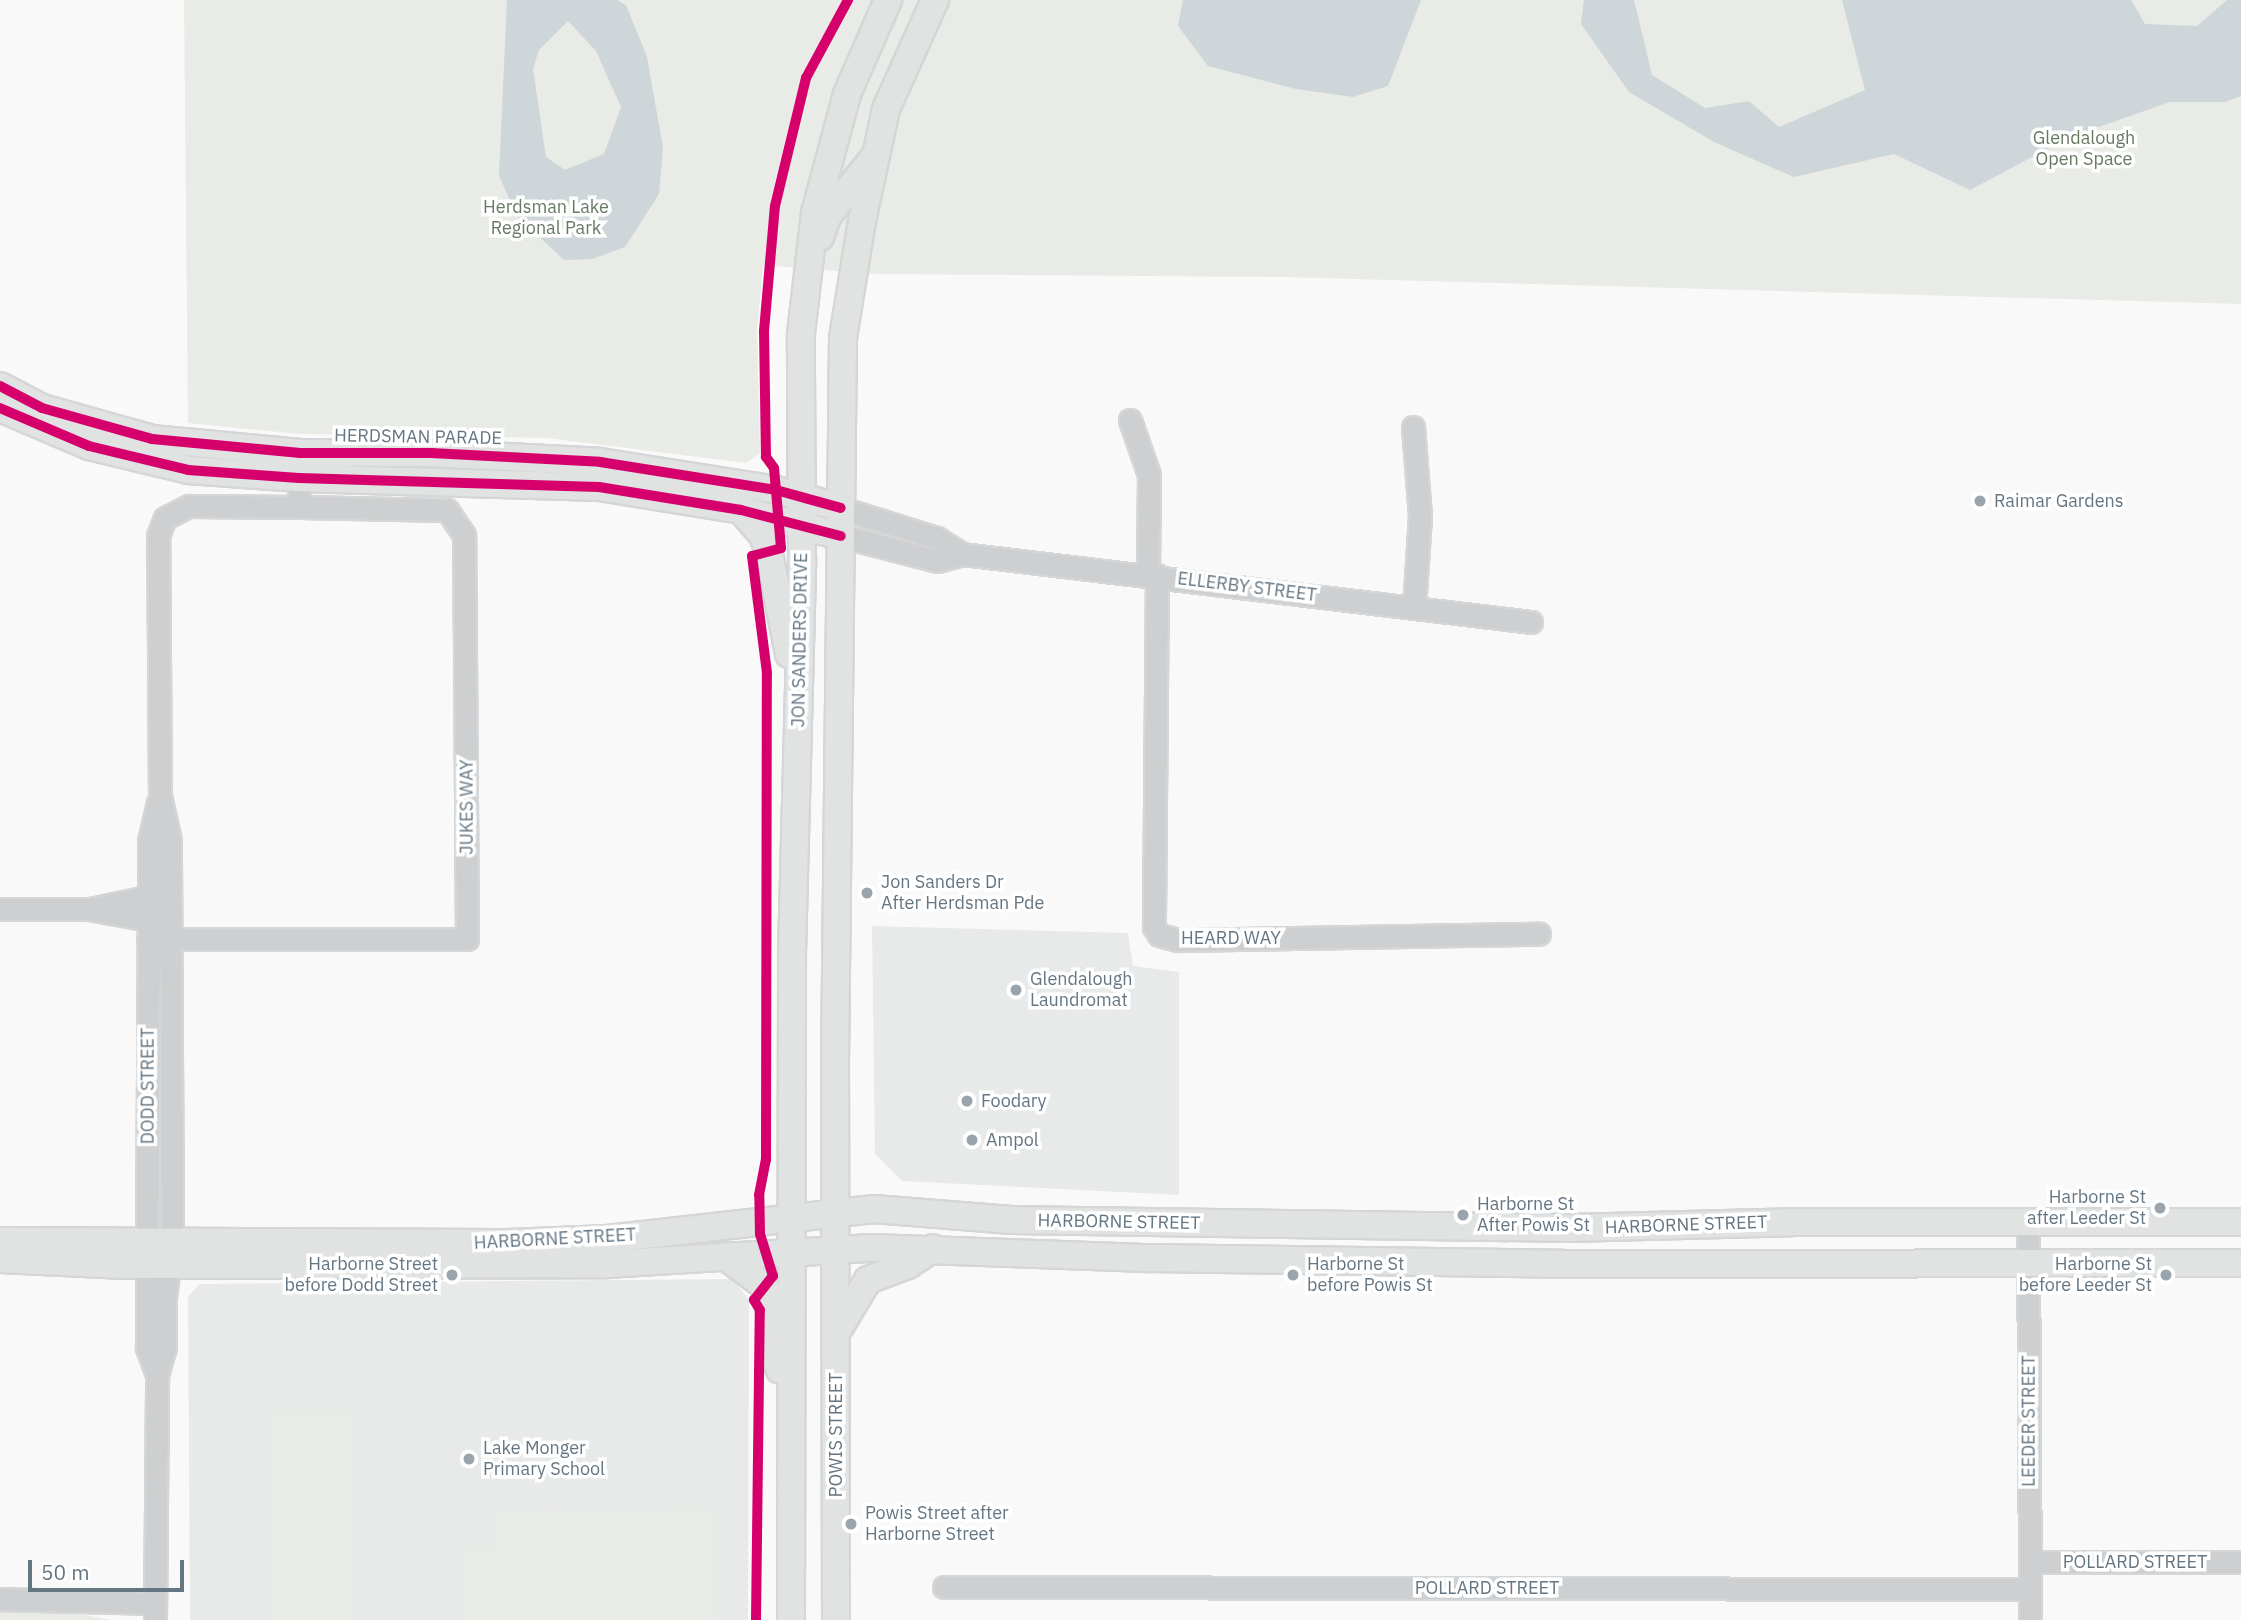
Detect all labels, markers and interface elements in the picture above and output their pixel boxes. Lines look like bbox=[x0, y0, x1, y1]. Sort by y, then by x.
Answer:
park label: Glendalough Open Space bbox=[2033, 128, 2135, 170]
park label: Herdsman Lake Regional Park bbox=[483, 197, 609, 240]
street label: HERDSMAN PARADE bbox=[334, 425, 502, 449]
place label: Raimar Gardens bbox=[1994, 490, 2124, 512]
marker: Raimar Gardens bbox=[1972, 493, 1988, 509]
street label: JON SANDERS DRIVE bbox=[788, 552, 812, 728]
street label: ELLERBY STREET bbox=[1176, 568, 1318, 606]
street label: JUKES WAY bbox=[456, 759, 478, 855]
place label: Jon Sanders Dr After Herdsman Pde bbox=[881, 872, 1044, 914]
marker: Jon Sanders Dr After Herdsman Pde bbox=[859, 885, 875, 901]
street label: HEARD WAY bbox=[1181, 927, 1281, 949]
place label: Glendalough Laundromat bbox=[1030, 969, 1132, 1012]
marker: Glendalough Laundromat bbox=[1008, 982, 1024, 998]
street label: DODD STREET bbox=[137, 1028, 159, 1144]
place label: Foodary bbox=[981, 1090, 1047, 1112]
marker: Foodary bbox=[959, 1093, 975, 1109]
place label: Ampol bbox=[986, 1129, 1039, 1151]
marker: Ampol bbox=[964, 1132, 980, 1148]
place label: Harborne St after Leeder St bbox=[2027, 1187, 2146, 1230]
place label: Harborne St After Powis St bbox=[1477, 1194, 1590, 1236]
marker: Harborne St after Leeder St bbox=[2152, 1200, 2168, 1216]
marker: Harborne St After Powis St bbox=[1455, 1207, 1471, 1223]
street label: HARBORNE STREET bbox=[1038, 1210, 1200, 1234]
street label: HARBORNE STREET bbox=[1604, 1211, 1768, 1239]
street label: HARBORNE STREET bbox=[473, 1224, 637, 1254]
place label: Harborne Street before Dodd Street bbox=[285, 1254, 438, 1296]
place label: Harborne St before Powis St bbox=[1307, 1254, 1432, 1296]
place label: Harborne St before Leeder St bbox=[2019, 1254, 2152, 1296]
marker: Harborne Street before Dodd Street bbox=[444, 1267, 460, 1283]
marker: Harborne St before Powis St bbox=[1285, 1267, 1301, 1283]
marker: Harborne St before Leeder St bbox=[2158, 1267, 2174, 1283]
street label: LEEDER STREET bbox=[2018, 1355, 2040, 1487]
street label: POWIS STREET bbox=[825, 1373, 847, 1497]
place label: Lake Monger Primary School bbox=[483, 1438, 605, 1480]
marker: Lake Monger Primary School bbox=[461, 1451, 477, 1467]
place label: Powis Street after Harborne Street bbox=[865, 1503, 1009, 1546]
marker: Powis Street after Harborne Street bbox=[843, 1516, 859, 1532]
scale bar bbox=[32, 1546, 187, 1590]
street label: POLLARD STREET bbox=[2063, 1551, 2207, 1573]
text: 50 m bbox=[41, 1558, 90, 1586]
street label: POLLARD STREET bbox=[1415, 1577, 1559, 1599]

